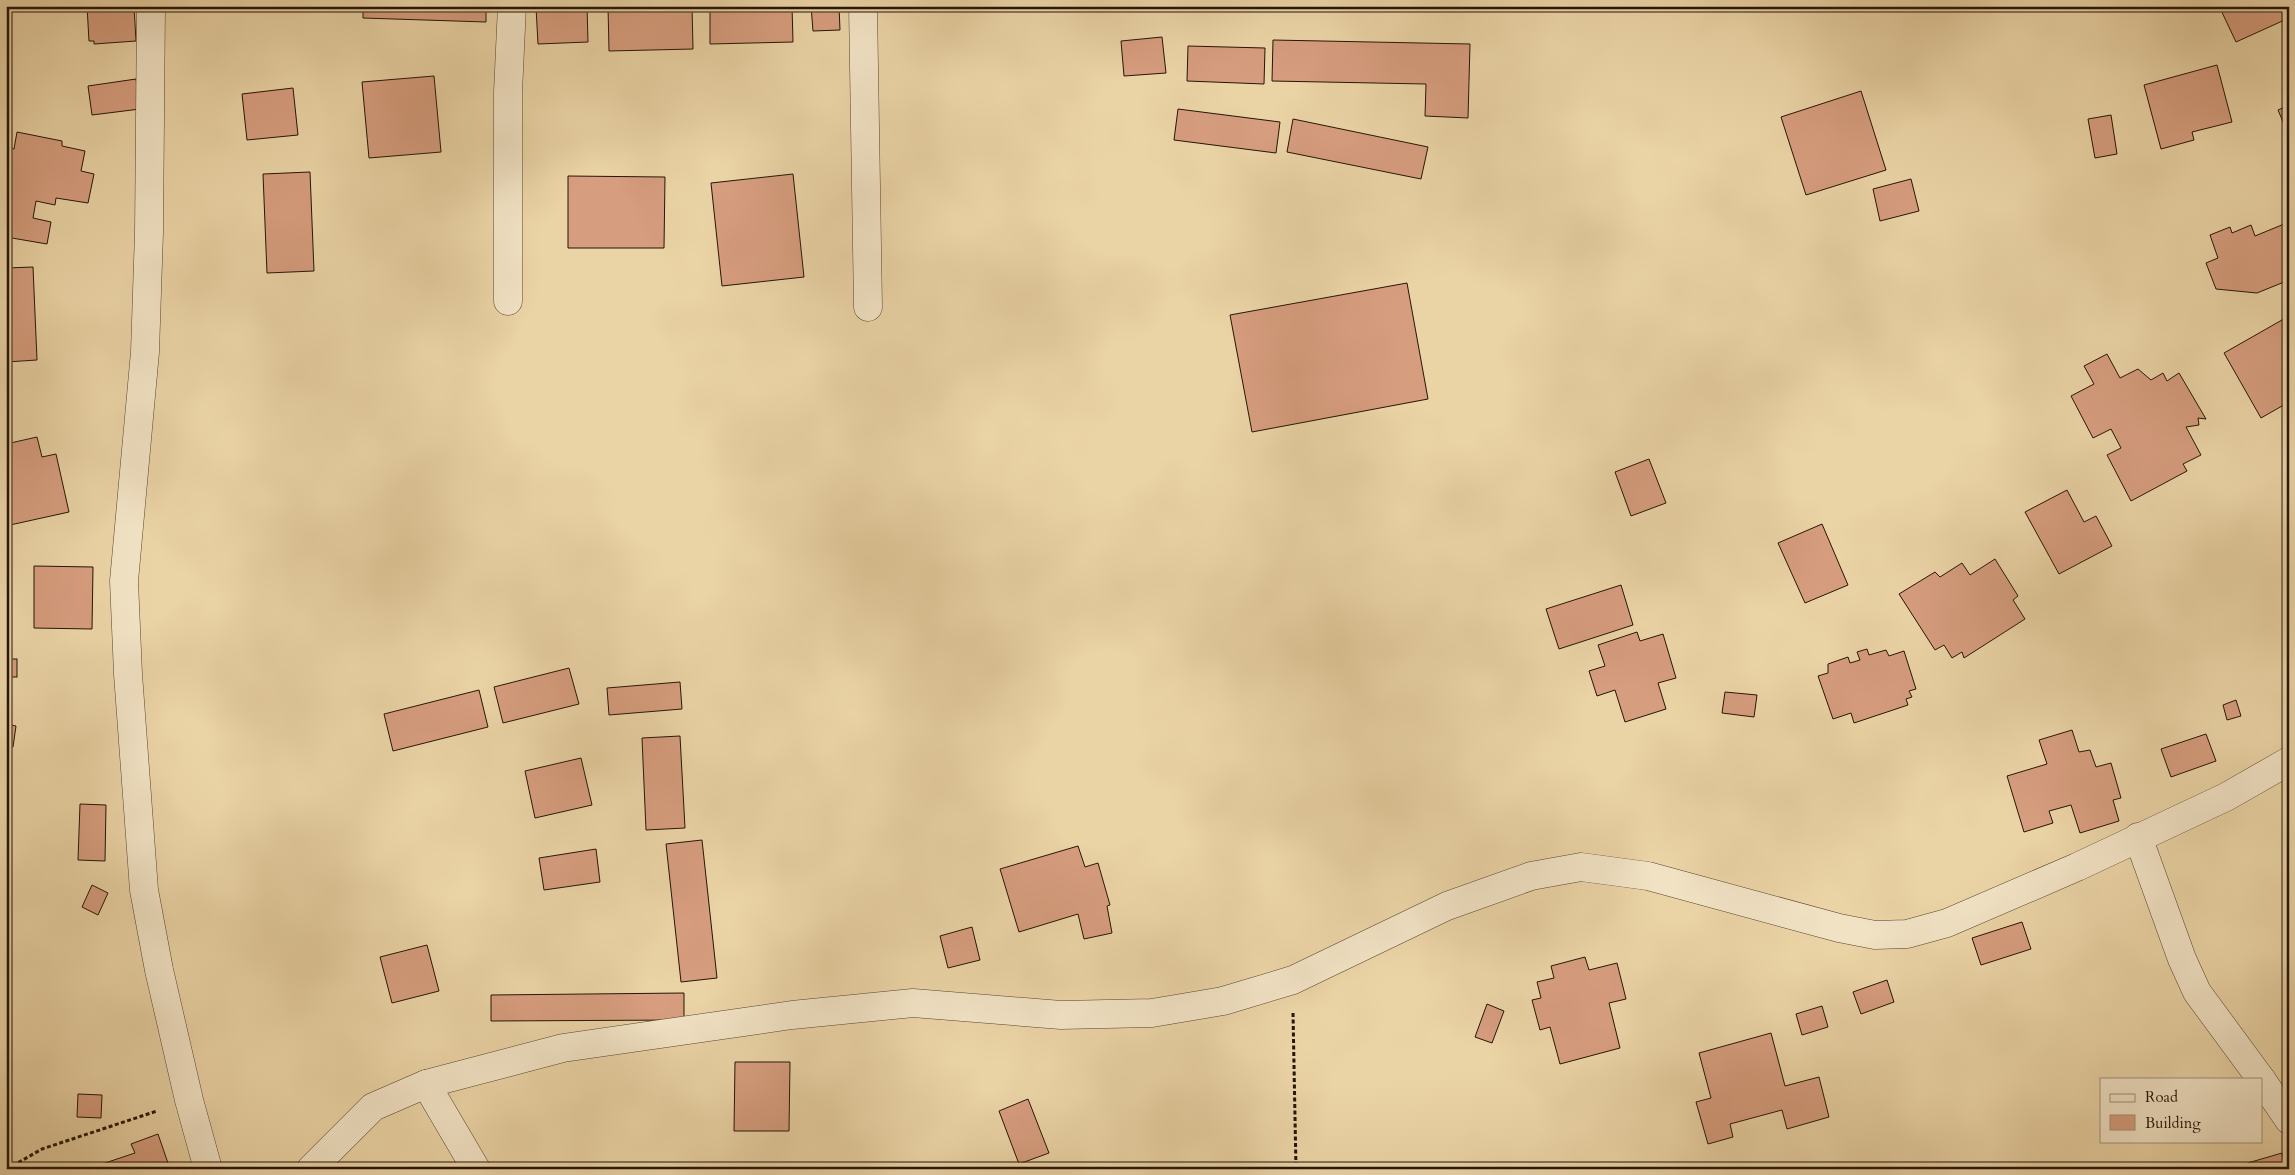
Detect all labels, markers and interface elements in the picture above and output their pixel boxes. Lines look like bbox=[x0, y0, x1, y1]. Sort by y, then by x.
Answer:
legend bbox=[2100, 1078, 2262, 1142]
text: Road bbox=[2145, 1087, 2178, 1107]
text: Building bbox=[2145, 1113, 2201, 1133]

